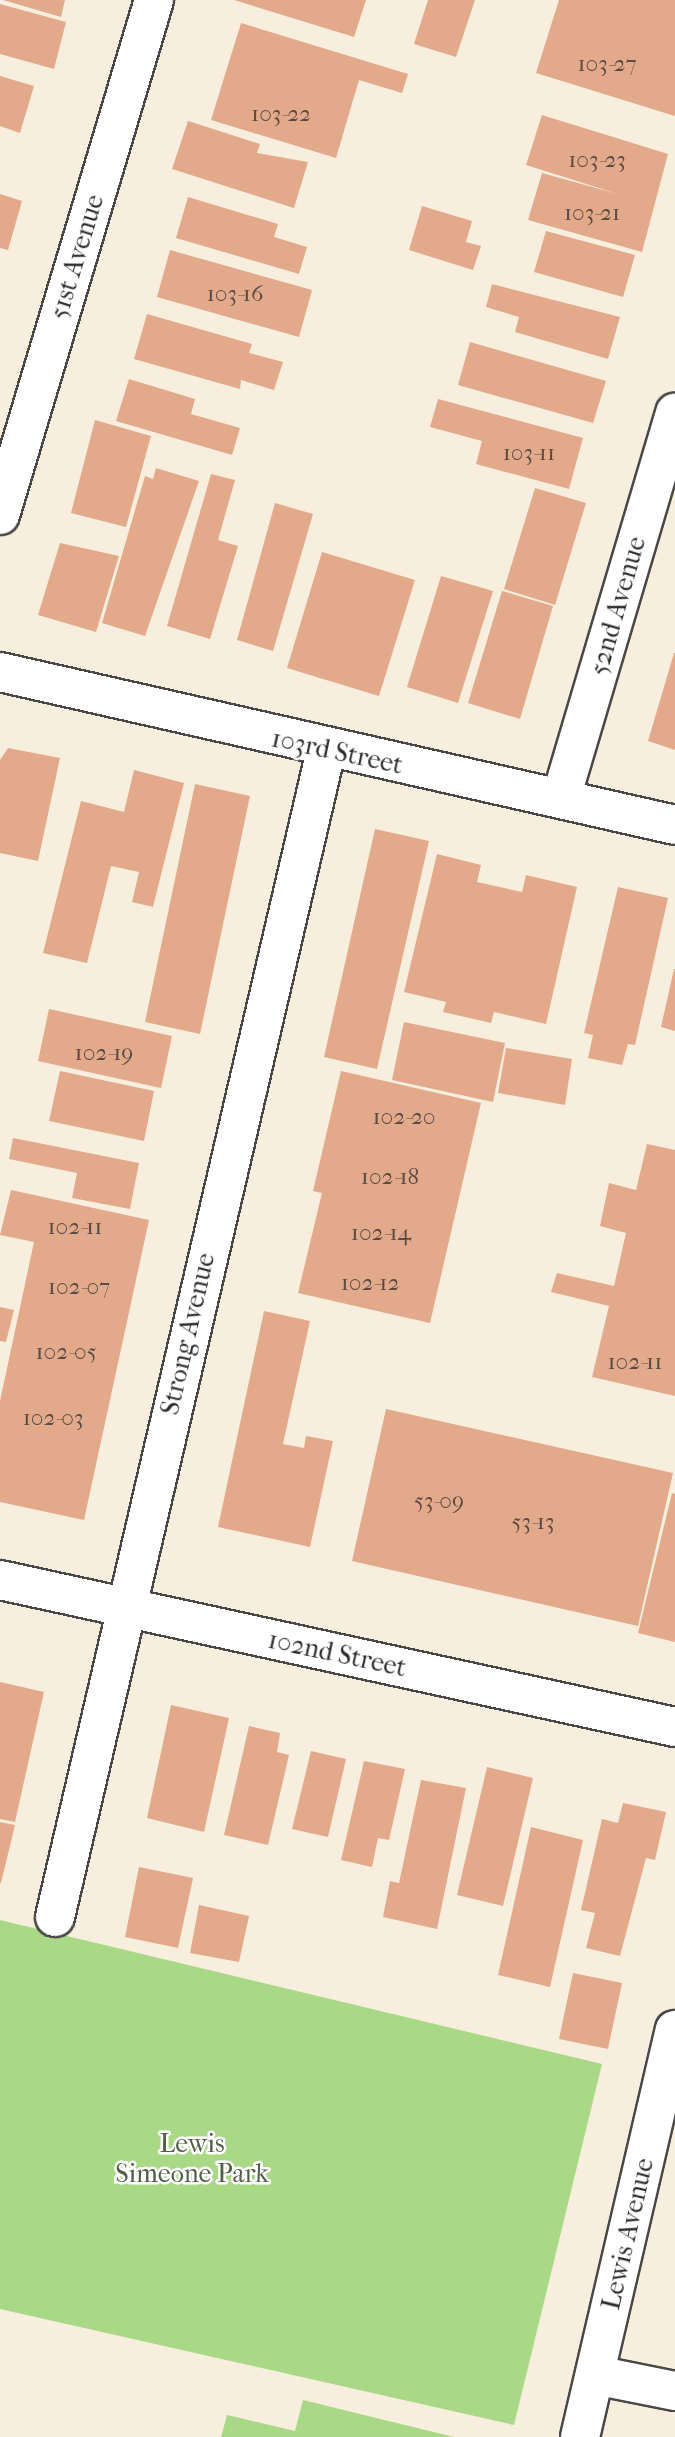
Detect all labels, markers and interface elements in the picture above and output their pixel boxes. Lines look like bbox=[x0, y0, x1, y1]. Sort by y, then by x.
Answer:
house number: 103-27 bbox=[577, 50, 637, 78]
house number: 103-22 bbox=[251, 100, 311, 128]
house number: 103-23 bbox=[568, 146, 626, 174]
street label: 51st Avenue bbox=[43, 191, 111, 323]
house number: 103-21 bbox=[564, 199, 620, 227]
house number: 103-16 bbox=[207, 280, 263, 308]
house number: 103-11 bbox=[503, 439, 555, 467]
street label: 52nd Avenue bbox=[583, 533, 653, 679]
street label: 103rd Street bbox=[269, 723, 405, 781]
house number: 102-19 bbox=[75, 1039, 133, 1067]
house number: 102-20 bbox=[372, 1103, 436, 1131]
house number: 102-18 bbox=[361, 1163, 419, 1191]
house number: 102-11 bbox=[48, 1213, 102, 1241]
house number: 102-14 bbox=[351, 1219, 411, 1247]
street label: Strong Avenue bbox=[154, 1250, 222, 1418]
house number: 102-12 bbox=[341, 1269, 399, 1297]
house number: 102-07 bbox=[48, 1273, 110, 1301]
house number: 102-05 bbox=[35, 1338, 97, 1366]
house number: 102-11 bbox=[608, 1348, 662, 1376]
house number: 102-03 bbox=[23, 1404, 83, 1432]
house number: 53-09 bbox=[414, 1487, 464, 1515]
house number: 53-13 bbox=[512, 1508, 554, 1536]
street label: 102nd Street bbox=[265, 1624, 409, 1684]
park label: Lewis Simeone Park bbox=[115, 2128, 269, 2190]
street label: Lewis Avenue bbox=[595, 2155, 661, 2313]

